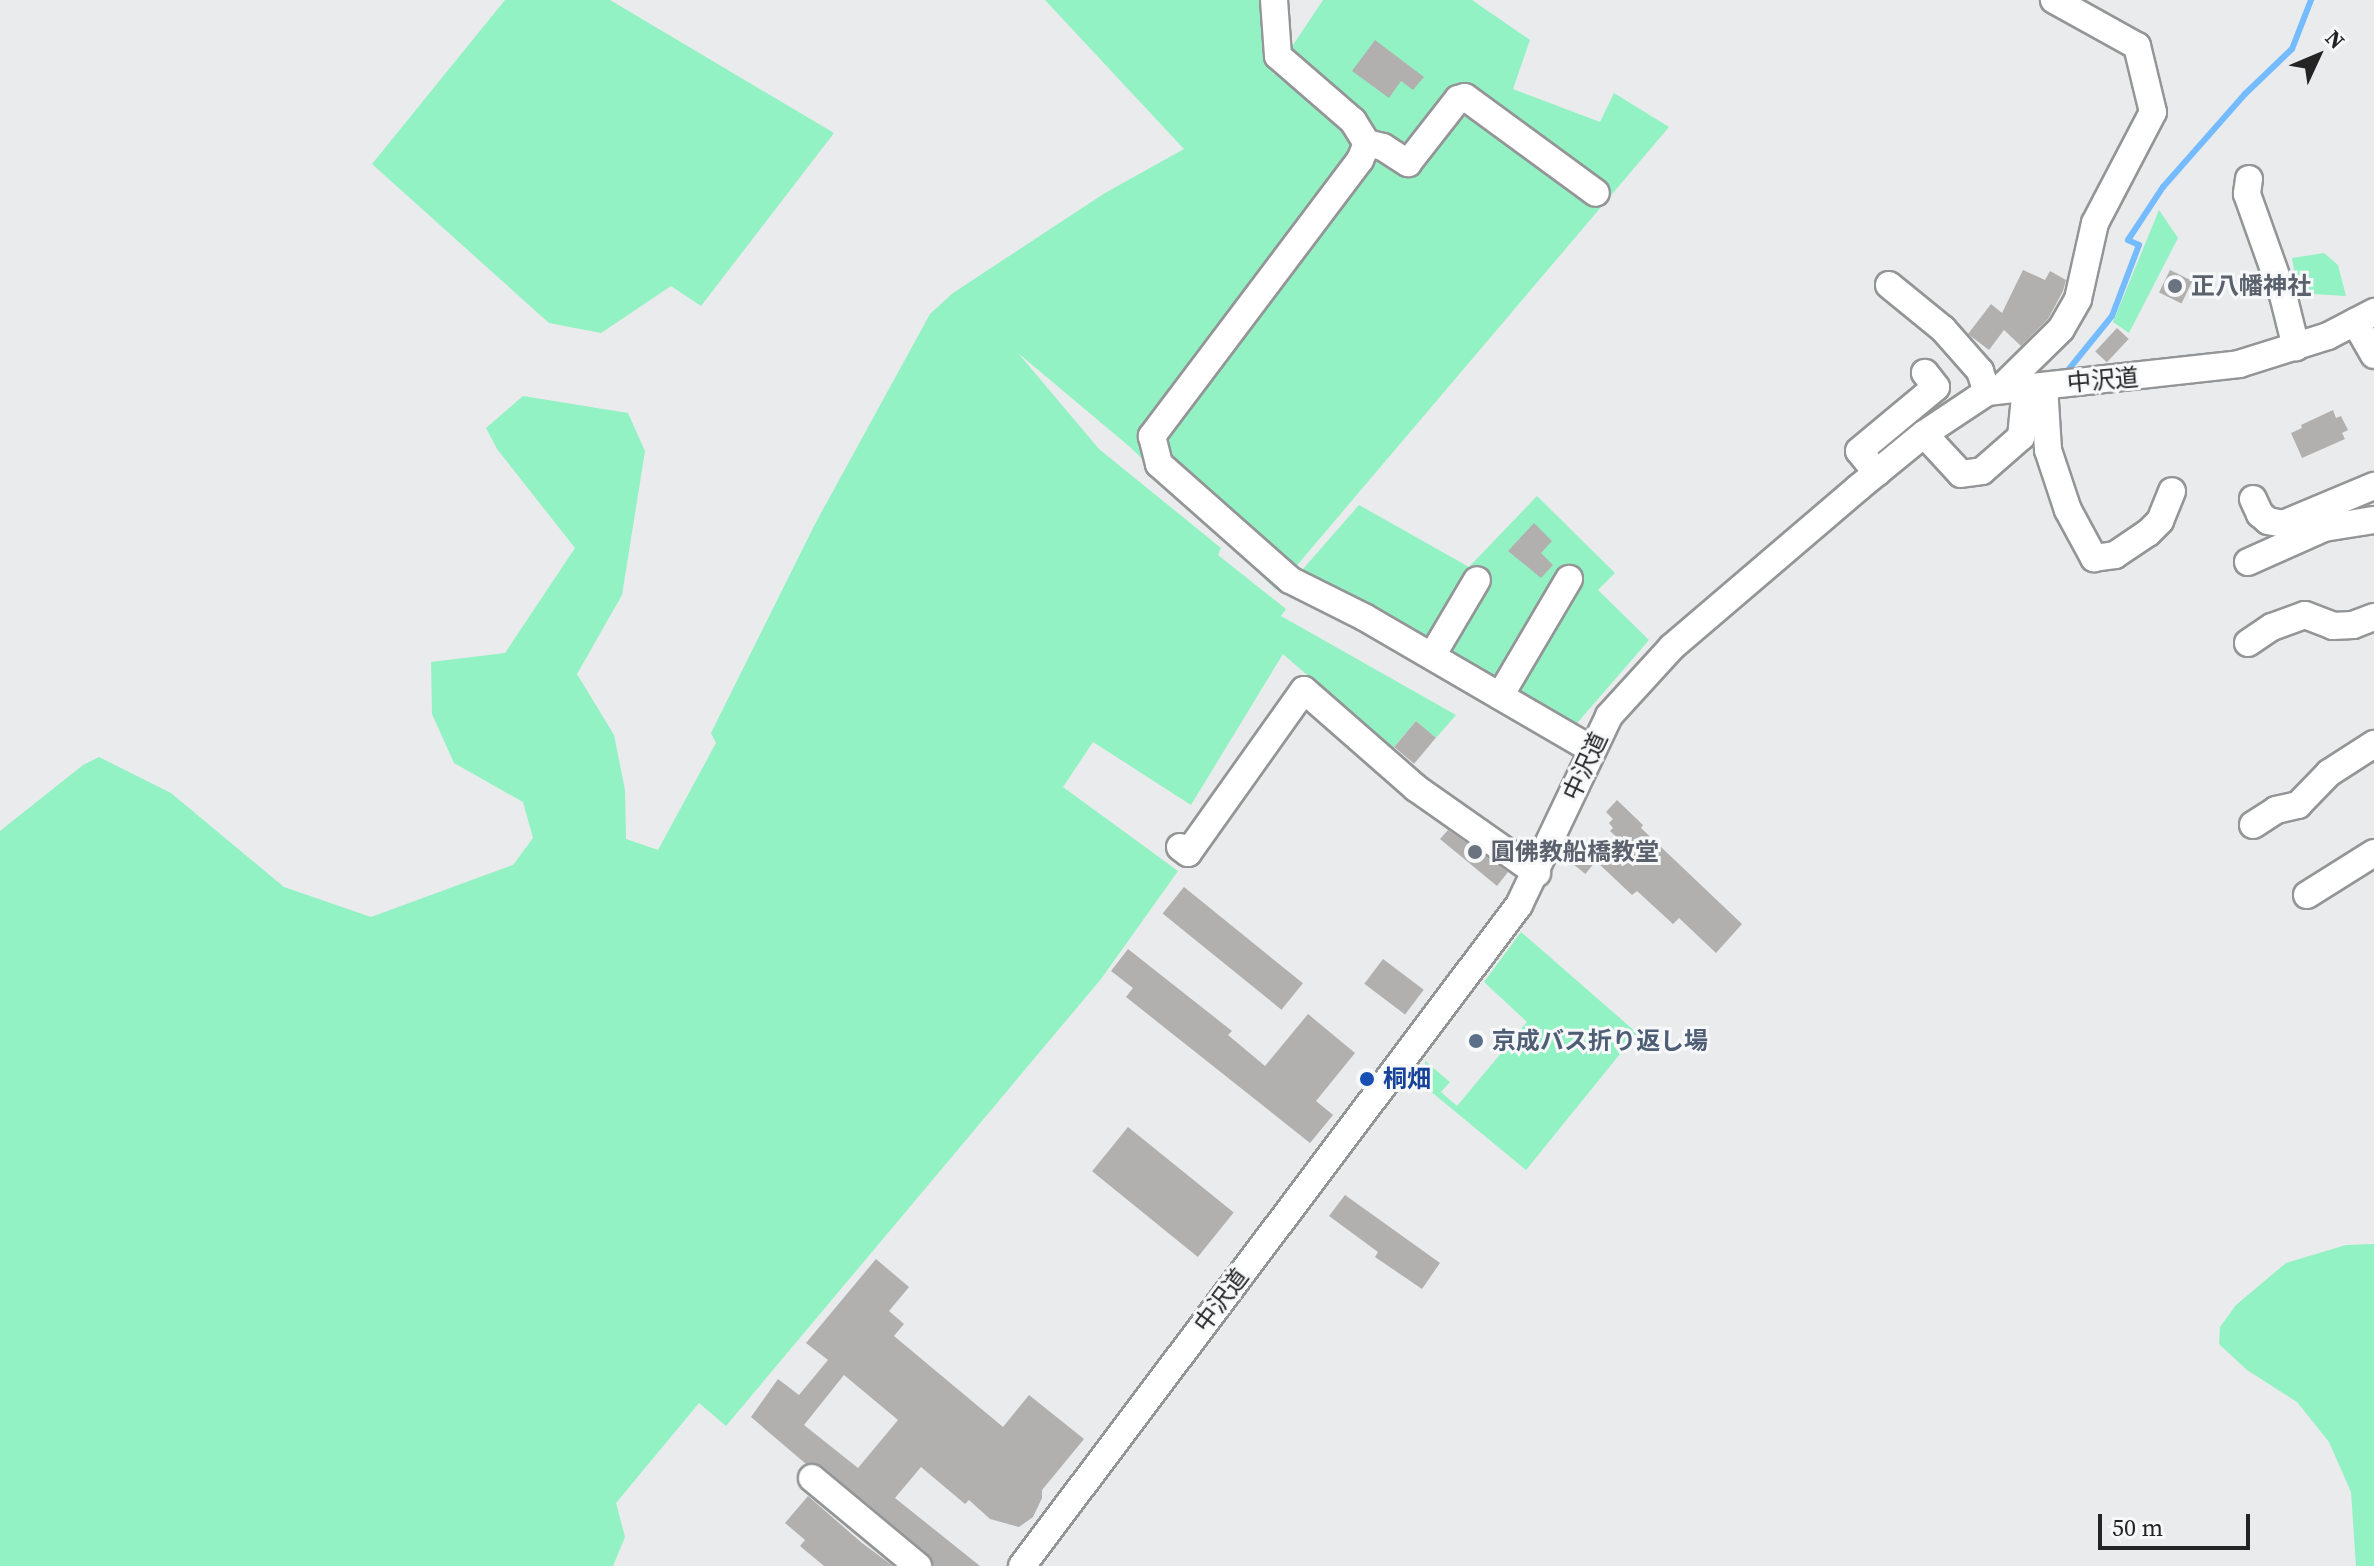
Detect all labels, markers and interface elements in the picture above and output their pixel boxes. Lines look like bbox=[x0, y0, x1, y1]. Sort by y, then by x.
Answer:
north arrow bbox=[2278, 16, 2358, 96]
text: N bbox=[2319, 23, 2352, 56]
place label: 正八幡神社 bbox=[2191, 272, 2311, 300]
marker: 正八幡神社 bbox=[2166, 277, 2184, 295]
street label: 中沢道 bbox=[2066, 363, 2140, 397]
street label: 中沢道 bbox=[1557, 727, 1613, 805]
place label: 圓佛教船橋教堂 bbox=[1491, 838, 1659, 866]
marker: 圓佛教船橋教堂 bbox=[1466, 843, 1484, 861]
place label: 京成バス折り返し場 bbox=[1492, 1027, 1708, 1055]
marker: 京成バス折り返し場 bbox=[1467, 1032, 1485, 1050]
place label: 桐畑 bbox=[1383, 1065, 1431, 1093]
marker: 桐畑 bbox=[1358, 1070, 1376, 1088]
street label: 中沢道 bbox=[1188, 1263, 1254, 1337]
scale bar bbox=[2102, 1498, 2254, 1548]
text: 50 m bbox=[2112, 1511, 2163, 1544]

